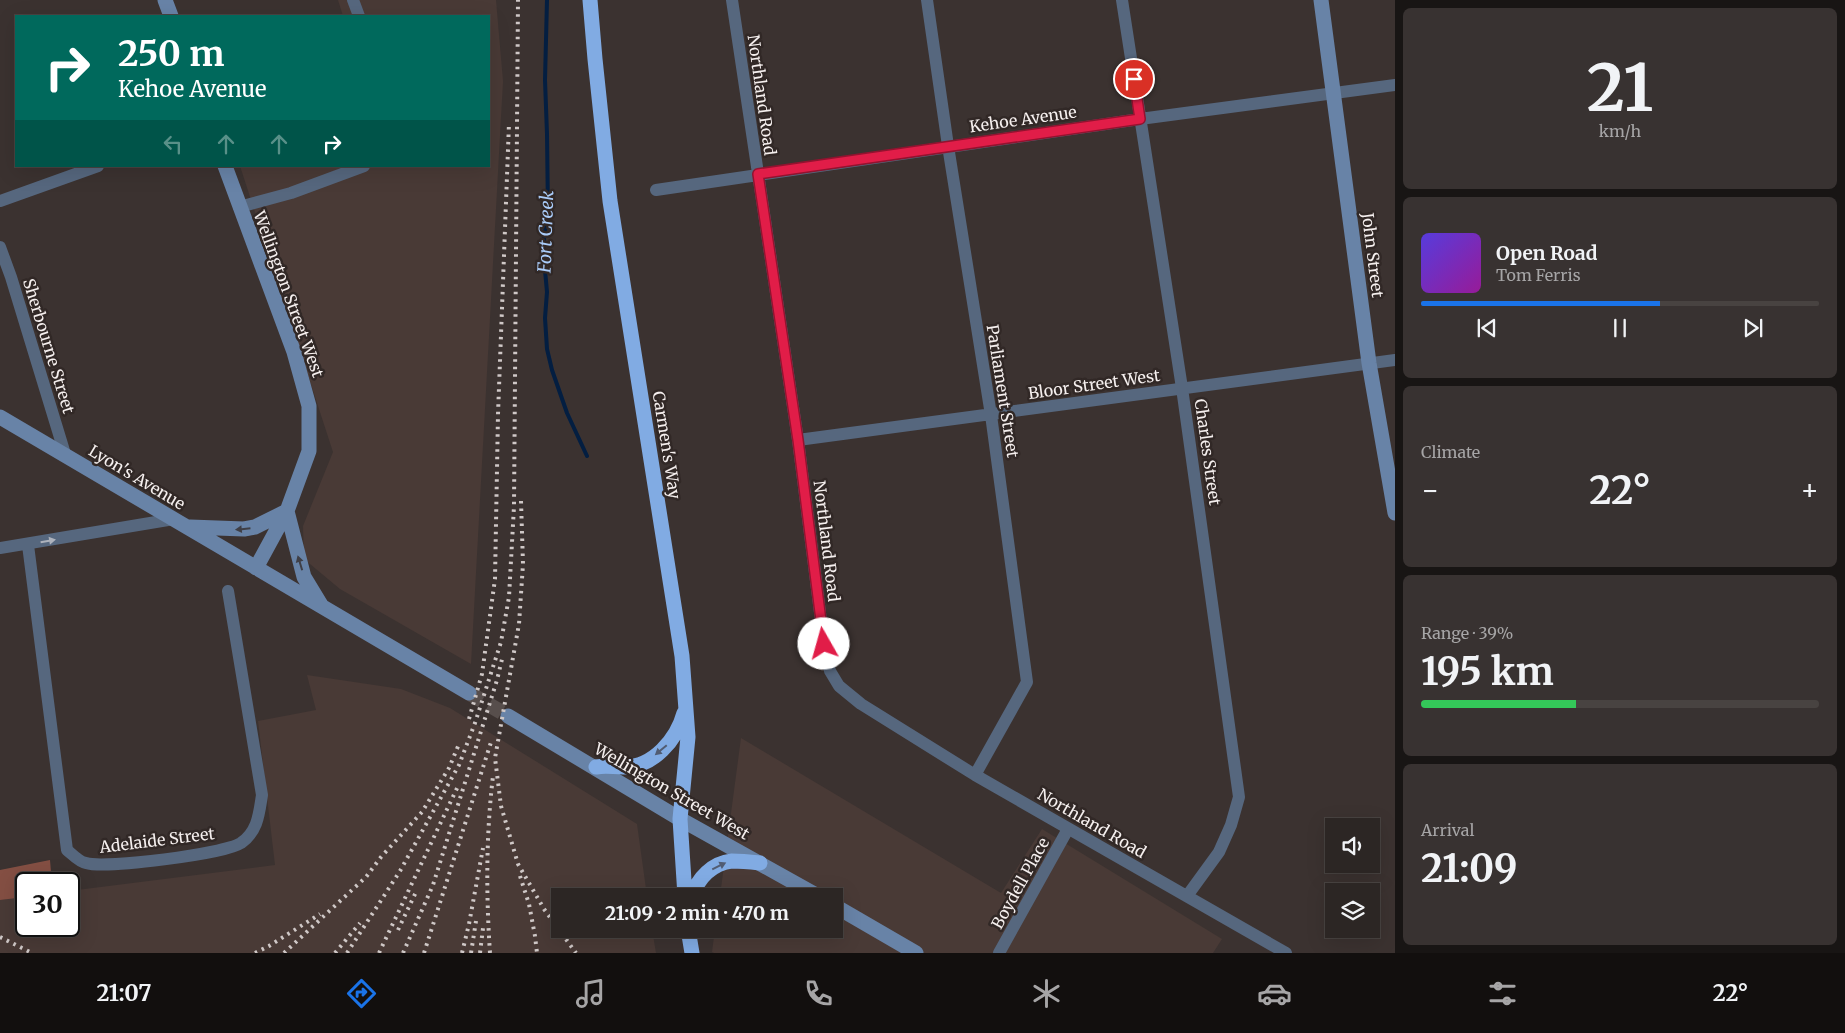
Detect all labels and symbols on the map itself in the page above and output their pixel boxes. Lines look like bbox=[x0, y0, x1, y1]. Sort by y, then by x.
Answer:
street label: Northland Road bbox=[744, 33, 780, 157]
pin bbox=[1113, 58, 1155, 100]
street label: Kehoe Avenue bbox=[968, 102, 1078, 136]
water label: Fort Creek bbox=[533, 190, 558, 275]
street label: Wellington Street West bbox=[249, 207, 329, 381]
street label: John Street bbox=[1358, 210, 1388, 299]
street label: Sherbourne Street bbox=[19, 276, 79, 417]
street label: Parliament Street bbox=[983, 323, 1024, 460]
street label: Bloor Street West bbox=[1027, 365, 1162, 403]
street label: Carmen's Way bbox=[649, 390, 685, 501]
street label: Charles Street bbox=[1191, 398, 1225, 507]
street label: Lyon's Avenue bbox=[85, 440, 189, 514]
street label: Northland Road bbox=[810, 479, 844, 603]
one-way arrow bbox=[234, 525, 250, 533]
one-way arrow bbox=[41, 537, 56, 545]
one-way arrow bbox=[296, 556, 304, 571]
position arrow bbox=[797, 617, 849, 669]
street label: Wellington Street West bbox=[590, 738, 754, 844]
one-way arrow bbox=[655, 745, 668, 756]
street label: Northland Road bbox=[1034, 784, 1150, 862]
street label: Adelaide Street bbox=[97, 823, 216, 857]
street label: Boydell Place bbox=[987, 834, 1053, 932]
one-way arrow bbox=[712, 862, 727, 870]
speed limit sign: 30 bbox=[15, 872, 80, 937]

